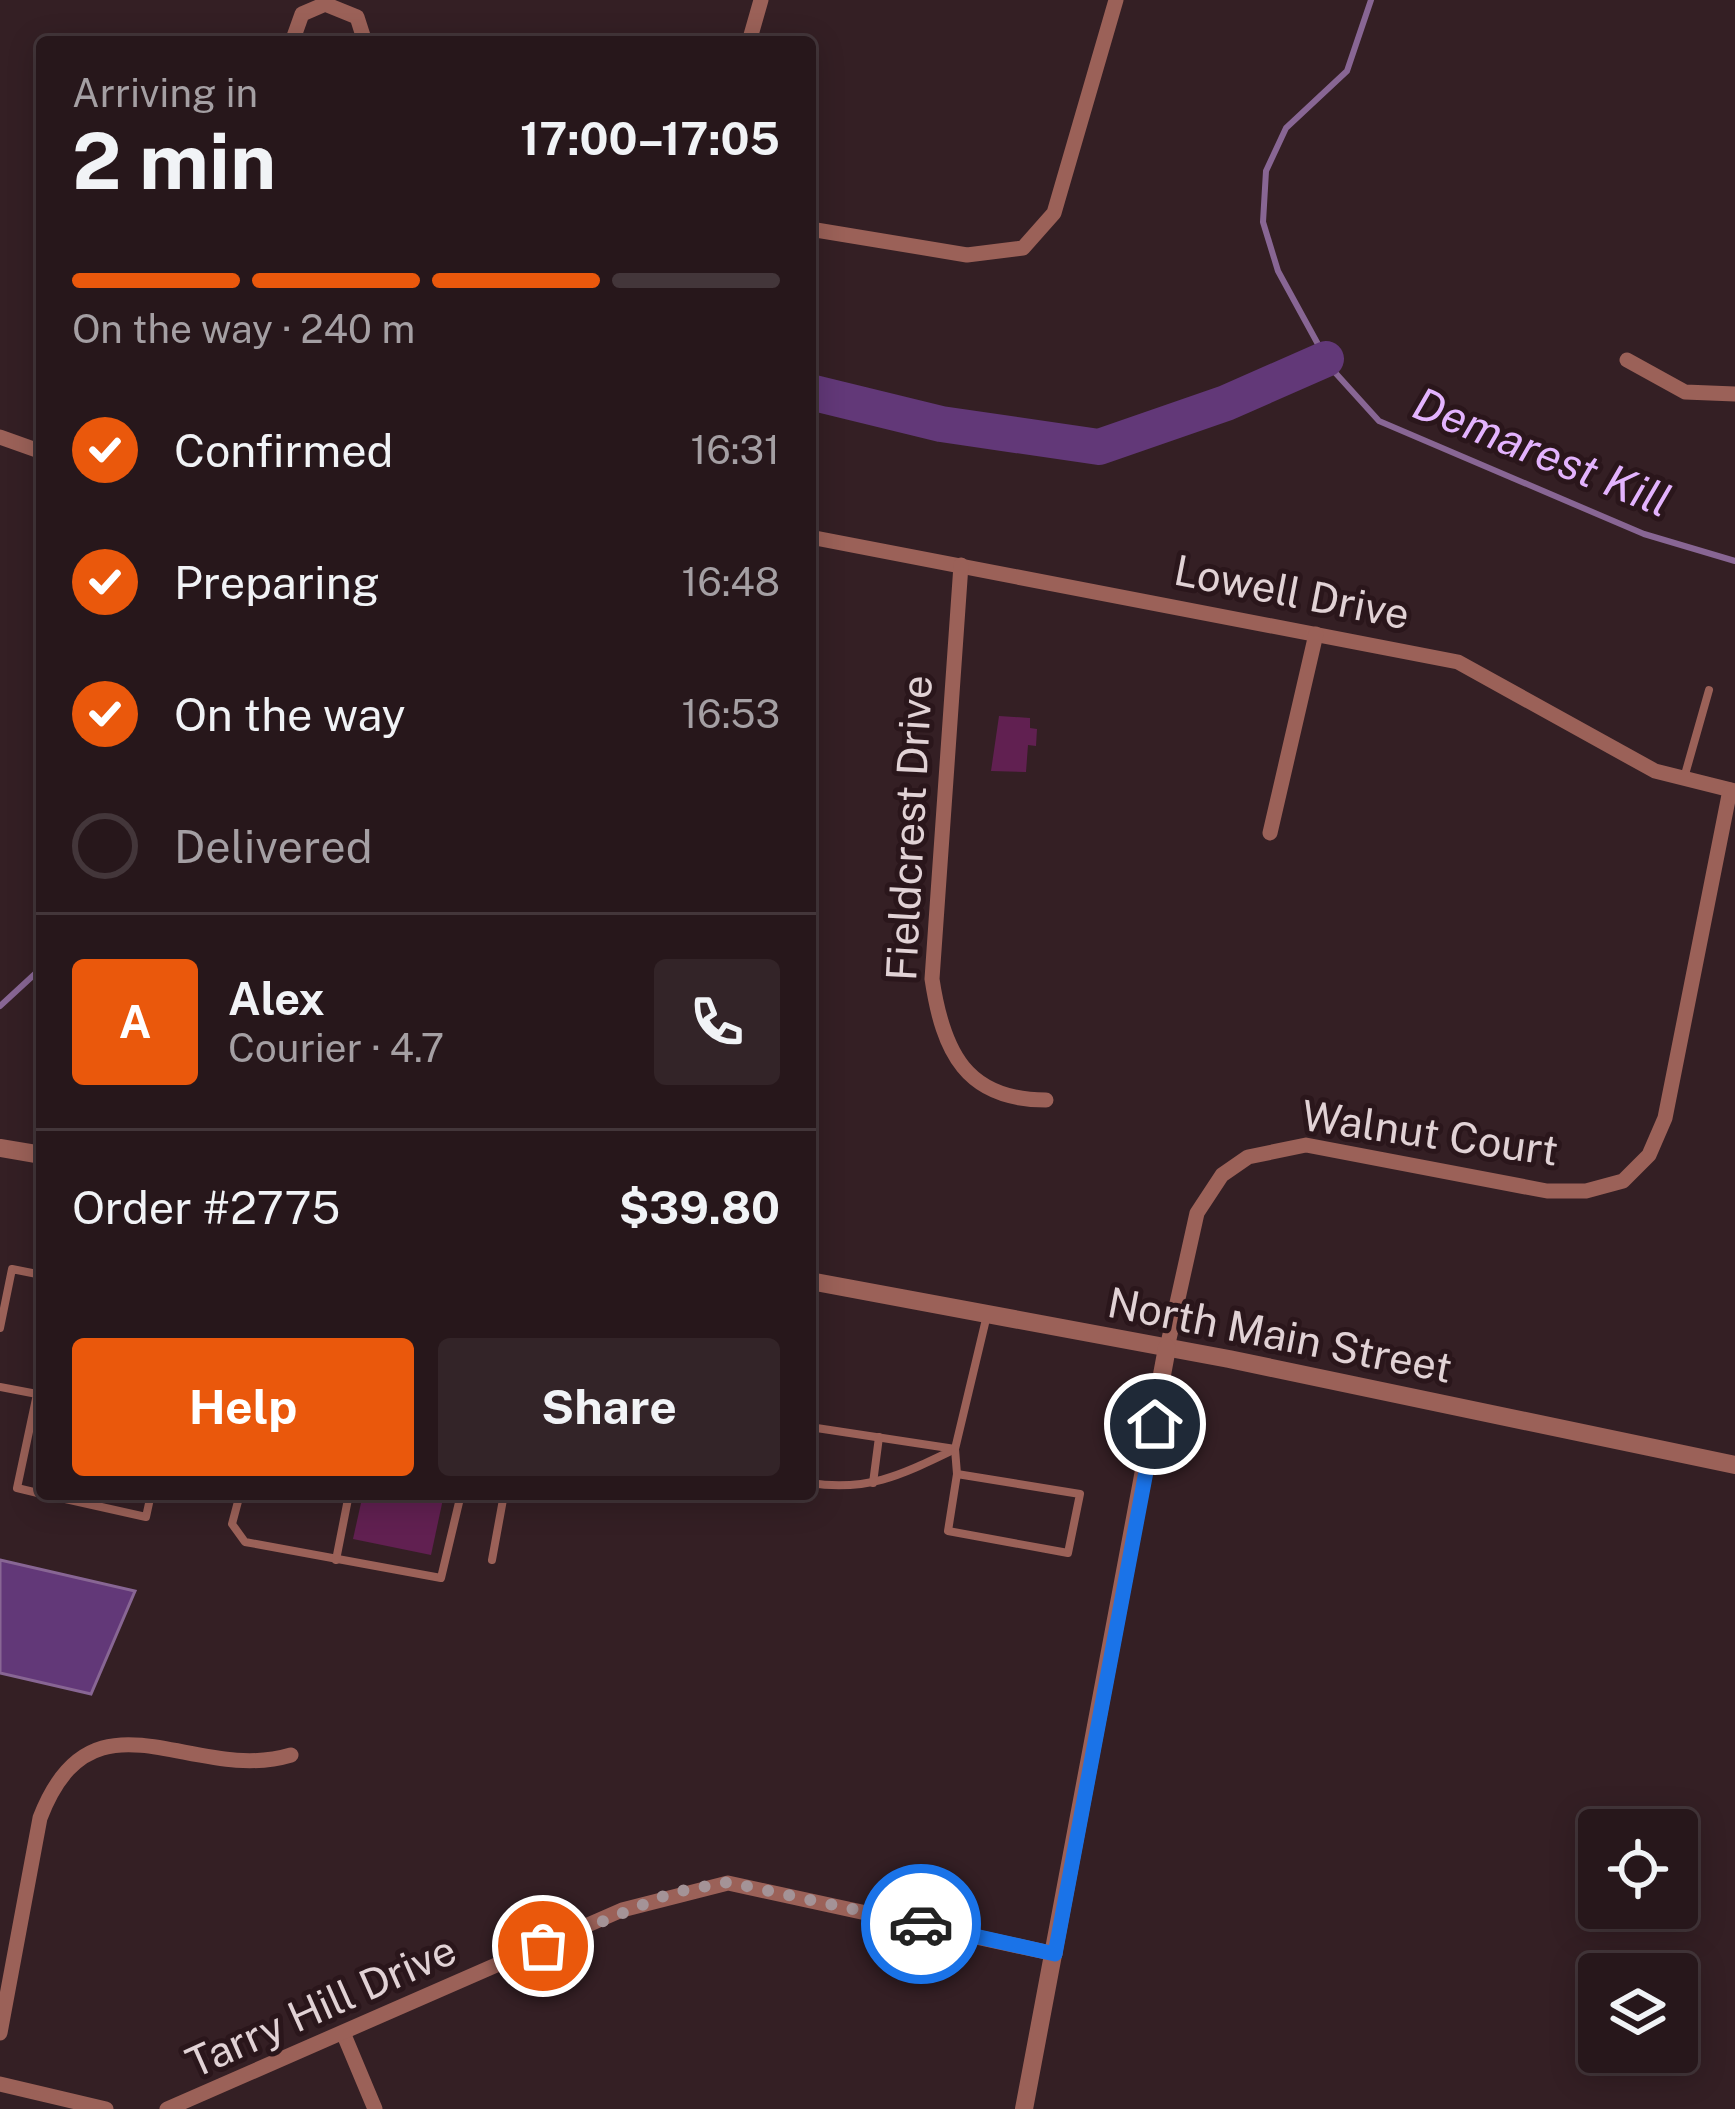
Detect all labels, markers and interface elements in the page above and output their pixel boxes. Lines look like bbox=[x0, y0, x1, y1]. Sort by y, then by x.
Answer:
text: Arriving in bbox=[72, 70, 258, 116]
text: 17:00–17:05 bbox=[520, 112, 780, 165]
text: 2 min bbox=[72, 115, 276, 207]
text: On the way · 240 m bbox=[72, 306, 415, 352]
water label: Demarest Kill bbox=[1406, 376, 1679, 527]
icon: check bbox=[72, 417, 138, 483]
text: Confirmed bbox=[174, 424, 393, 477]
text: 16:31 bbox=[691, 427, 780, 473]
street label: Lowell Drive bbox=[1170, 545, 1414, 638]
icon: check bbox=[72, 549, 138, 615]
text: Preparing bbox=[174, 556, 380, 609]
text: 16:48 bbox=[682, 559, 780, 605]
street label: Fieldcrest Drive bbox=[876, 674, 941, 982]
icon: check bbox=[72, 681, 138, 747]
text: On the way bbox=[174, 688, 406, 741]
text: 16:53 bbox=[682, 691, 780, 737]
text: Delivered bbox=[174, 820, 373, 873]
button: phone bbox=[654, 959, 780, 1085]
text: Alex bbox=[228, 972, 325, 1025]
text: A bbox=[119, 995, 151, 1048]
text: Courier · 4.7 bbox=[228, 1025, 444, 1071]
street label: Walnut Court bbox=[1299, 1090, 1561, 1175]
text: Order #2775 bbox=[72, 1181, 340, 1234]
text: $39.80 bbox=[619, 1181, 780, 1234]
street label: North Main Street bbox=[1104, 1277, 1456, 1392]
button: Help bbox=[72, 1338, 414, 1476]
button: Share bbox=[438, 1338, 780, 1476]
pin bbox=[1104, 1373, 1206, 1475]
icon: home bbox=[1122, 1391, 1188, 1457]
map controls bbox=[1578, 1809, 1698, 2073]
button: locate bbox=[1578, 1809, 1698, 1929]
courier bbox=[861, 1864, 981, 1984]
icon: car bbox=[888, 1891, 954, 1957]
pin bbox=[492, 1895, 594, 1997]
icon: bag bbox=[510, 1913, 576, 1979]
street label: Tarry Hill Drive bbox=[178, 1924, 463, 2087]
button: layers bbox=[1578, 1953, 1698, 2073]

